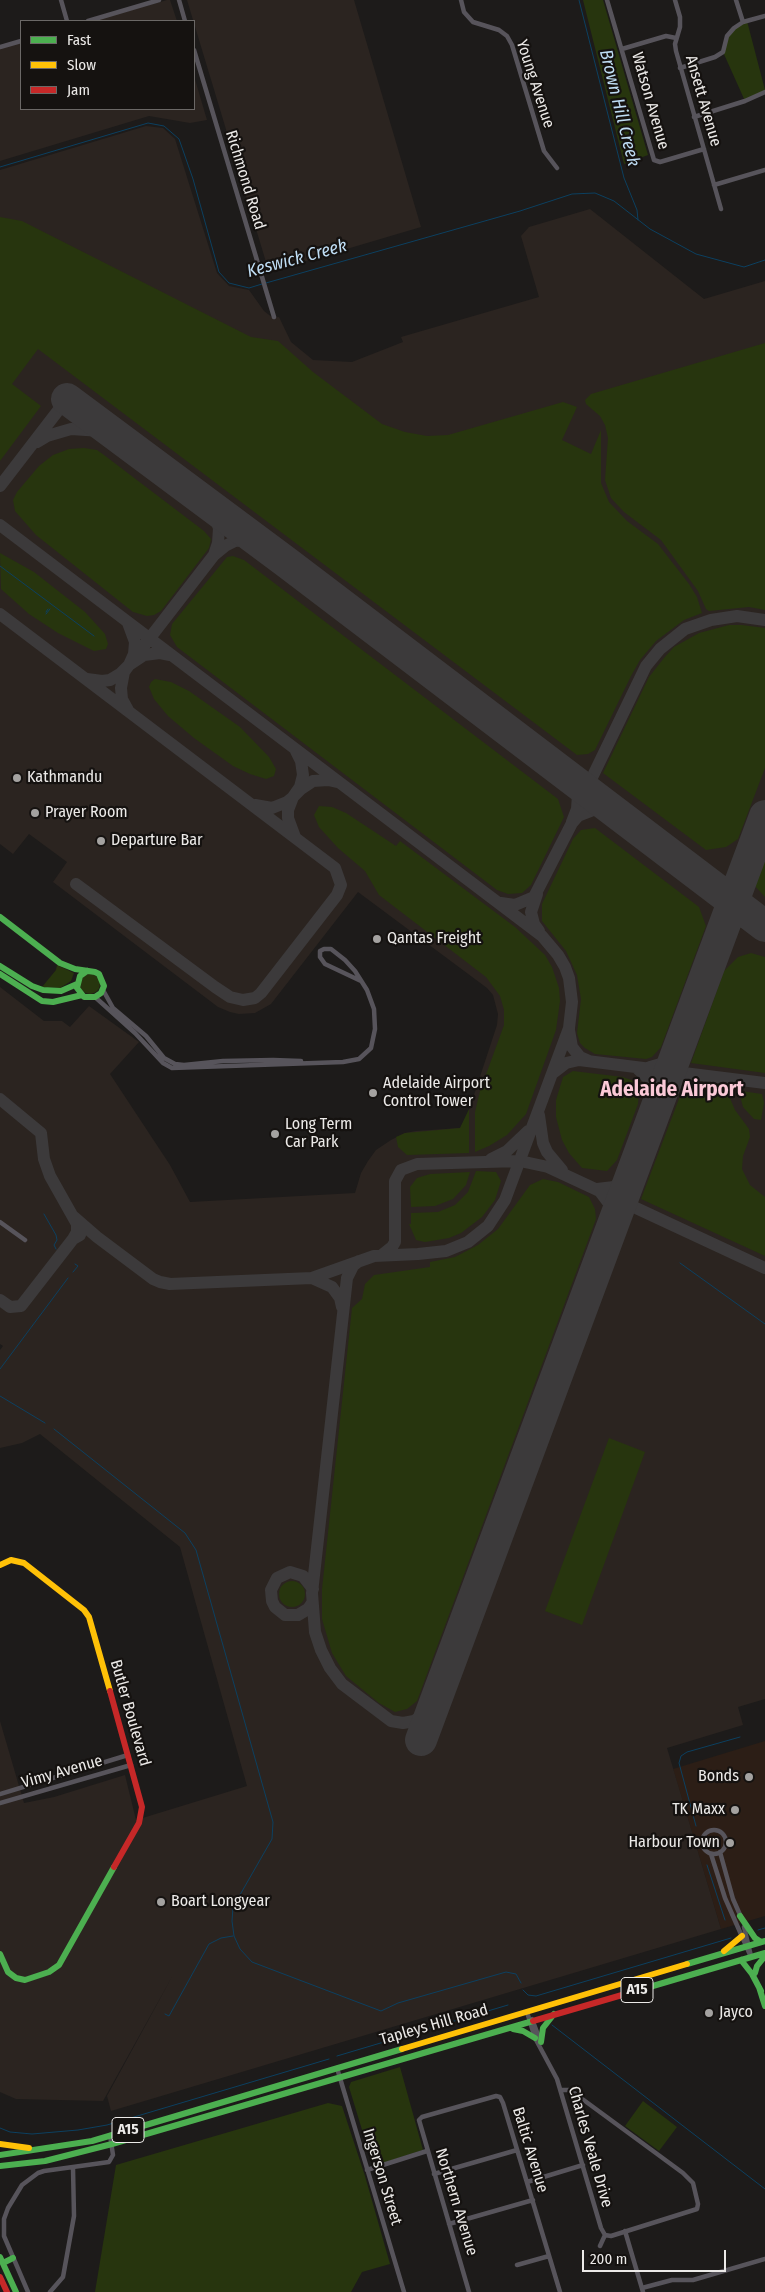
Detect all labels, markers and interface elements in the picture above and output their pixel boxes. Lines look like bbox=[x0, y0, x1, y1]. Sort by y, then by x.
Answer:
legend bbox=[20, 20, 195, 110]
text: Fast bbox=[67, 31, 91, 49]
street label: Young Avenue bbox=[512, 37, 558, 131]
water label: Brown Hill Creek bbox=[594, 47, 644, 169]
street label: Watson Avenue bbox=[627, 50, 673, 152]
street label: Ansett Avenue bbox=[681, 53, 725, 149]
text: Slow bbox=[67, 56, 96, 74]
text: Jam bbox=[67, 81, 90, 99]
street label: Richmond Road bbox=[221, 128, 269, 232]
water label: Keswick Creek bbox=[245, 235, 349, 283]
place label: Kathmandu bbox=[27, 768, 102, 788]
marker: Kathmandu bbox=[11, 772, 23, 784]
place label: Prayer Room bbox=[45, 803, 128, 823]
marker: Prayer Room bbox=[29, 807, 41, 819]
place label: Departure Bar bbox=[111, 831, 203, 851]
marker: Departure Bar bbox=[95, 835, 107, 847]
place label: Qantas Freight bbox=[387, 929, 481, 949]
marker: Qantas Freight bbox=[371, 933, 383, 945]
place label: Adelaide Airport Control Tower bbox=[383, 1074, 490, 1112]
district label: Adelaide Airport bbox=[600, 1077, 744, 1103]
marker: Adelaide Airport Control Tower bbox=[367, 1087, 379, 1099]
place label: Long Term Car Park bbox=[285, 1115, 352, 1153]
marker: Long Term Car Park bbox=[269, 1128, 281, 1140]
street label: Butler Boulevard bbox=[106, 1658, 154, 1768]
street label: Vimy Avenue bbox=[19, 1751, 105, 1793]
place label: Bonds bbox=[698, 1767, 739, 1787]
marker: Bonds bbox=[743, 1771, 755, 1783]
place label: TK Maxx bbox=[672, 1800, 725, 1820]
marker: TK Maxx bbox=[729, 1804, 741, 1816]
place label: Harbour Town bbox=[628, 1833, 720, 1853]
marker: Harbour Town bbox=[724, 1837, 736, 1849]
place label: Boart Longyear bbox=[171, 1892, 270, 1912]
marker: Boart Longyear bbox=[155, 1896, 167, 1908]
road number: A15 bbox=[621, 1978, 653, 2002]
street label: Tapleys Hill Road bbox=[378, 2000, 490, 2050]
place label: Jayco bbox=[719, 2003, 753, 2023]
marker: Jayco bbox=[703, 2007, 715, 2019]
street label: Charles Veale Drive bbox=[563, 2084, 617, 2210]
street label: Baltic Avenue bbox=[508, 2105, 552, 2195]
road number: A15 bbox=[112, 2118, 144, 2142]
street label: Ingerson Street bbox=[358, 2126, 406, 2228]
street label: Northern Avenue bbox=[431, 2146, 481, 2258]
scale bar bbox=[585, 2240, 729, 2272]
text: 200 m bbox=[590, 2250, 627, 2268]

